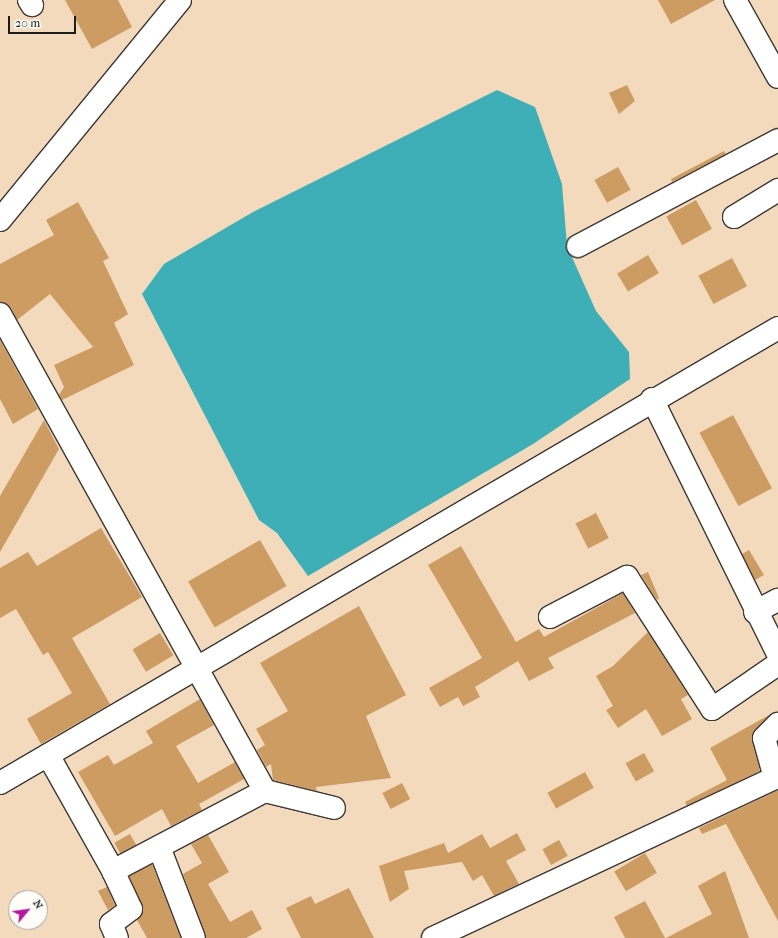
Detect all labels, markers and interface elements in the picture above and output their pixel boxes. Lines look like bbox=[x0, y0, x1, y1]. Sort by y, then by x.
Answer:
scale bar bbox=[10, 8, 78, 34]
text: 20 m bbox=[15, 16, 40, 30]
north arrow bbox=[8, 890, 48, 930]
text: N bbox=[30, 898, 46, 911]

